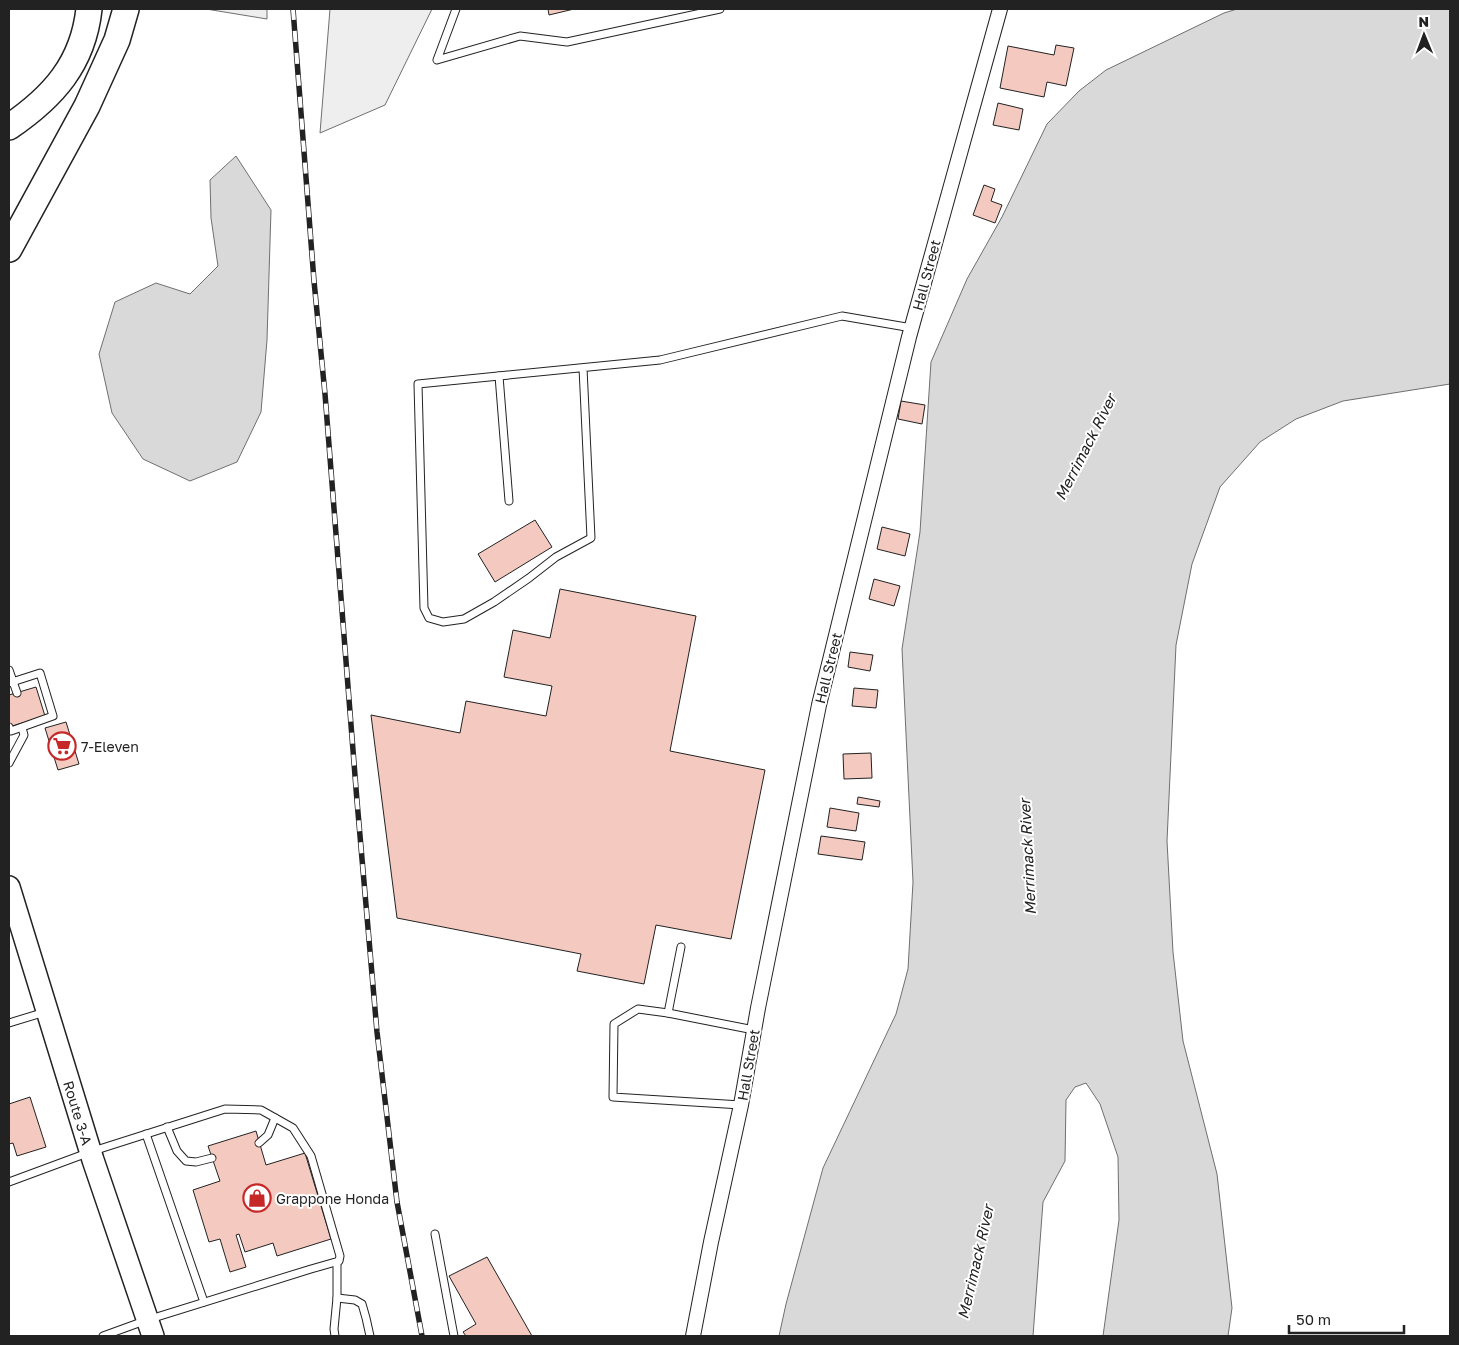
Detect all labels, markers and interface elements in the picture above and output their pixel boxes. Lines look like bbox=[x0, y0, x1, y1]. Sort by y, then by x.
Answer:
north arrow bbox=[1399, 10, 1449, 60]
text: N bbox=[1418, 13, 1429, 30]
street label: Hall Street bbox=[908, 238, 944, 312]
water label: Merrimack River bbox=[1051, 389, 1120, 503]
street label: Hall Street bbox=[811, 631, 845, 705]
supermarket icon: 7-Eleven bbox=[47, 731, 77, 761]
place label: 7-Eleven bbox=[81, 738, 139, 755]
water label: Merrimack River bbox=[1015, 796, 1039, 916]
street label: Hall Street bbox=[733, 1028, 763, 1102]
street label: Route 3-A bbox=[60, 1079, 96, 1148]
shop icon: Grappone Honda bbox=[242, 1183, 272, 1213]
place label: Grappone Honda bbox=[276, 1190, 389, 1207]
water label: Merrimack River bbox=[953, 1201, 997, 1321]
scale bar bbox=[1289, 1302, 1404, 1334]
text: 50 m bbox=[1296, 1310, 1331, 1328]

